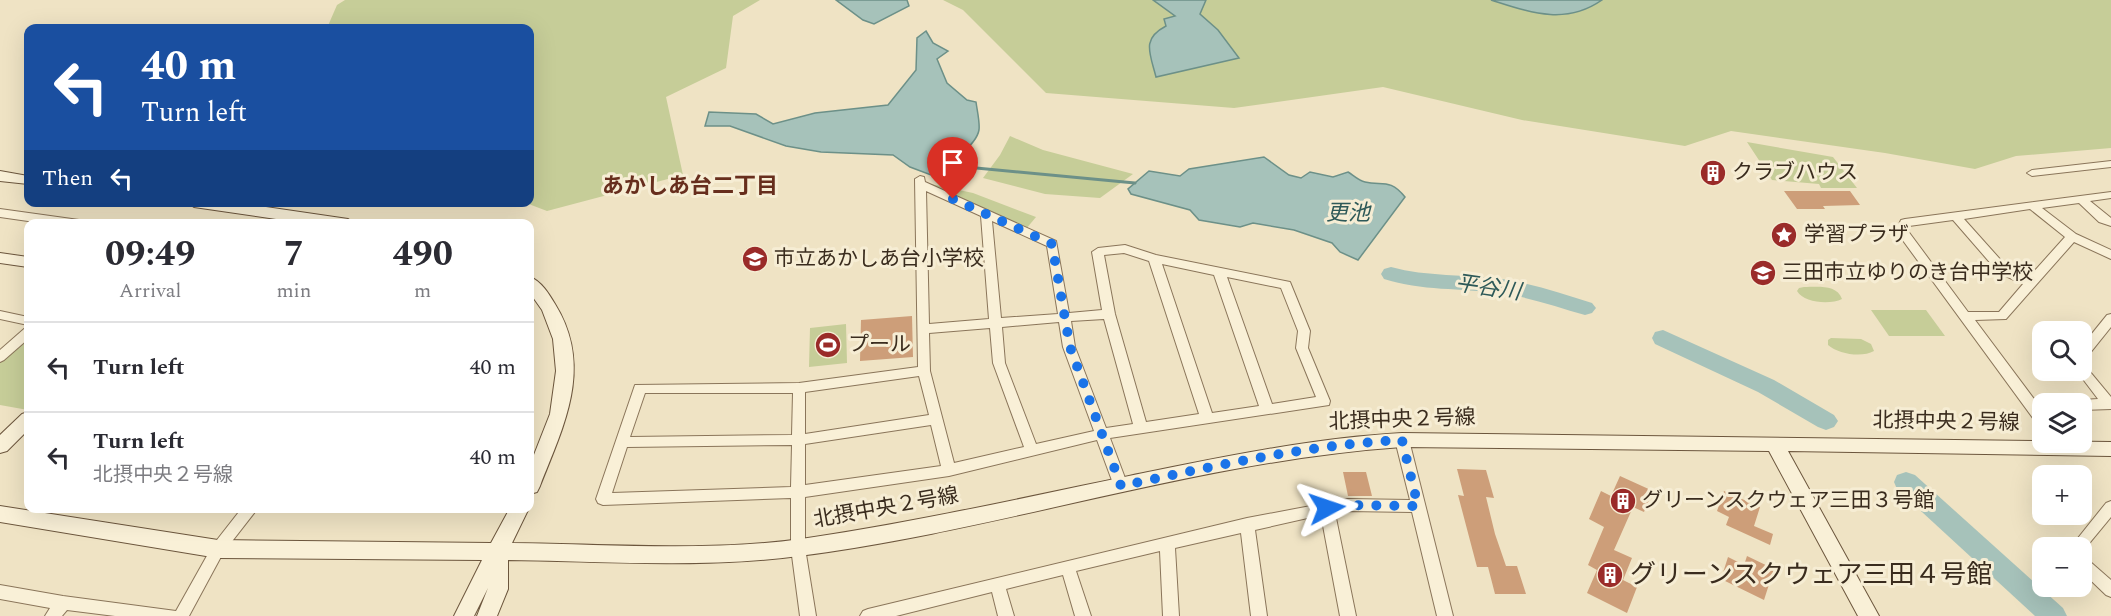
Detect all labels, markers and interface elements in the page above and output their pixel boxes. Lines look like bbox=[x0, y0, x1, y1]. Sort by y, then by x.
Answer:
text: 40 m bbox=[141, 35, 236, 98]
icon: left bbox=[42, 48, 120, 126]
text: Turn left bbox=[141, 92, 247, 134]
pin bbox=[927, 137, 978, 199]
icon: arrive bbox=[936, 146, 969, 179]
place label: クラブハウス bbox=[1732, 157, 1858, 189]
building icon: クラブハウス bbox=[1698, 158, 1728, 188]
text: Then bbox=[42, 162, 93, 195]
icon: left bbox=[105, 162, 138, 195]
district label: あかしあ台二丁目 bbox=[602, 170, 778, 203]
water label: 更池 bbox=[1326, 197, 1372, 230]
place label: 学習プラザ bbox=[1804, 219, 1909, 251]
place icon: 学習プラザ bbox=[1769, 220, 1799, 250]
text: 09:49 bbox=[105, 227, 195, 282]
text: 7 bbox=[284, 227, 304, 282]
text: 490 bbox=[392, 227, 453, 282]
place label: 市立あかしあ台小学校 bbox=[774, 243, 984, 275]
school or university icon: 市立あかしあ台小学校 bbox=[740, 244, 770, 274]
place label: 三田市立ゆりのき台中学校 bbox=[1782, 257, 2033, 289]
school or university icon: 三田市立ゆりのき台中学校 bbox=[1748, 258, 1778, 288]
water label: 平谷川 bbox=[1453, 267, 1525, 309]
text: Arrival bbox=[119, 276, 181, 306]
text: min bbox=[276, 276, 311, 306]
text: m bbox=[414, 276, 431, 306]
map controls bbox=[2032, 321, 2092, 597]
button: search bbox=[2032, 321, 2092, 381]
place label: プール bbox=[848, 329, 911, 361]
sports icon: プール bbox=[813, 330, 843, 360]
icon: left bbox=[42, 351, 75, 384]
text: Turn left bbox=[93, 351, 185, 384]
text: 40 m bbox=[470, 351, 516, 384]
button: layers bbox=[2032, 393, 2092, 453]
street label: 北摂中央２号線 bbox=[1328, 401, 1476, 439]
street label: 北摂中央２号線 bbox=[1872, 405, 2020, 439]
text: Turn left bbox=[93, 425, 185, 458]
icon: left bbox=[42, 441, 75, 474]
text: 40 m bbox=[470, 441, 516, 474]
text: 北摂中央２号線 bbox=[93, 460, 233, 490]
button: + bbox=[2032, 465, 2092, 525]
position arrow bbox=[1295, 476, 1359, 540]
street label: 北摂中央２号線 bbox=[811, 479, 961, 537]
place label: グリーンスクウェア三田３号館 bbox=[1642, 485, 1935, 517]
building icon: グリーンスクウェア三田３号館 bbox=[1608, 486, 1638, 516]
button: − bbox=[2032, 537, 2092, 597]
place label: グリーンスクウェア三田４号館 bbox=[1630, 555, 1992, 595]
building icon: グリーンスクウェア三田４号館 bbox=[1595, 560, 1625, 590]

